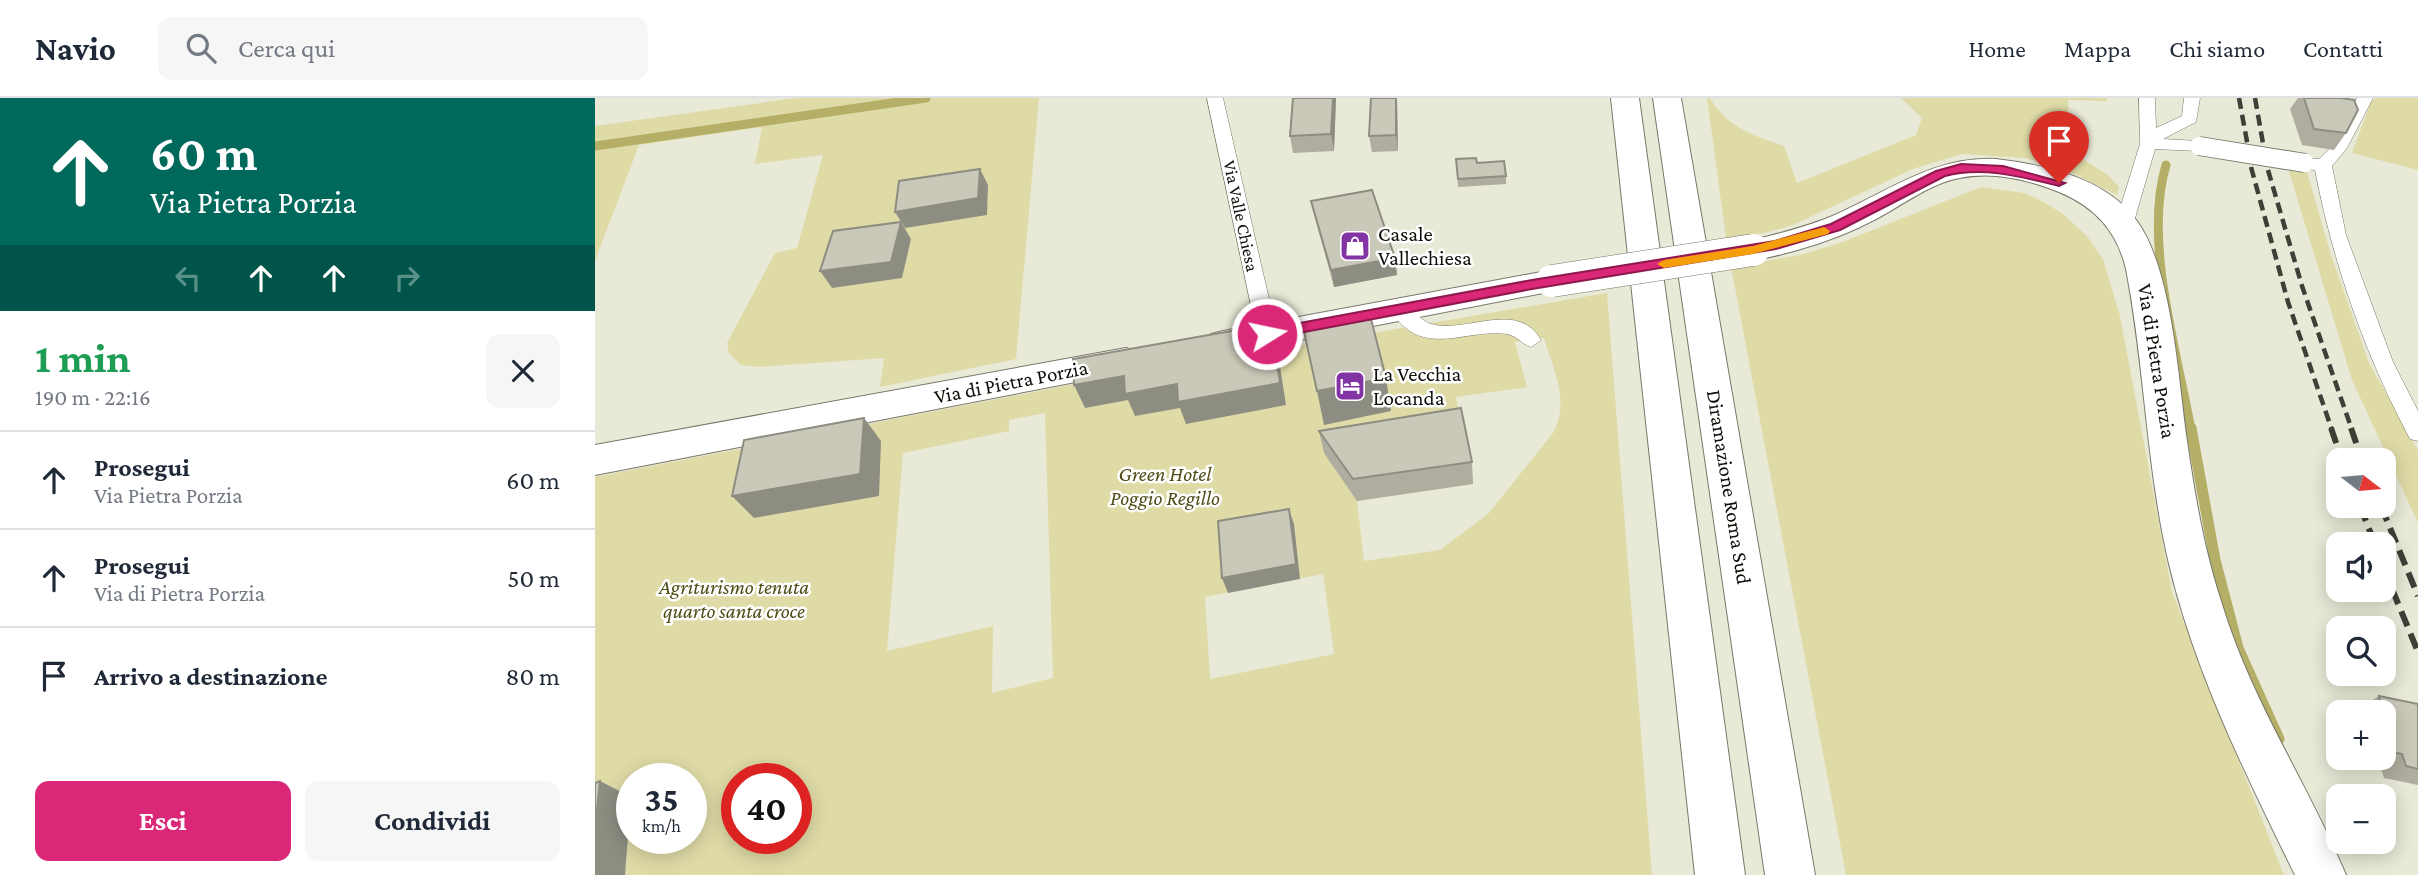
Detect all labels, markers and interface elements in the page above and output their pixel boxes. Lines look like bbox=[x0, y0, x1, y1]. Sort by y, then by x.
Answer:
search box bbox=[158, 17, 648, 80]
icon: search bbox=[182, 29, 220, 67]
text: Navio bbox=[35, 30, 116, 67]
text: Cerca qui bbox=[238, 34, 335, 63]
text: Home bbox=[1968, 35, 2026, 62]
text: Mappa bbox=[2064, 35, 2131, 62]
text: Chi siamo bbox=[2169, 35, 2265, 62]
text: Contatti bbox=[2303, 35, 2383, 62]
pin bbox=[2029, 111, 2089, 183]
icon: arrive bbox=[2040, 122, 2078, 160]
icon: ahead bbox=[35, 126, 126, 217]
text: 60 m bbox=[150, 126, 257, 181]
street label: Via Valle Chiesa bbox=[1219, 159, 1263, 273]
text: Via Pietra Porzia bbox=[150, 184, 357, 220]
place label: Casale Vallechiesa bbox=[1378, 222, 1472, 270]
shop icon: Casale Vallechiesa bbox=[1338, 229, 1372, 263]
icon: left bbox=[169, 259, 207, 297]
icon: ahead bbox=[242, 259, 280, 297]
icon: ahead bbox=[315, 259, 353, 297]
icon: right bbox=[388, 259, 426, 297]
street label: Via di Pietra Porzia bbox=[2133, 282, 2181, 440]
position arrow bbox=[1230, 297, 1304, 371]
text: 1 min bbox=[35, 334, 131, 381]
button: close bbox=[486, 334, 560, 408]
street label: Via di Pietra Porzia bbox=[932, 355, 1090, 409]
place label: La Vecchia Locanda bbox=[1373, 362, 1461, 410]
hotel icon: La Vecchia Locanda bbox=[1333, 369, 1367, 403]
text: 190 m · 22:16 bbox=[35, 384, 151, 410]
street label: Diramazione Roma Sud bbox=[1702, 388, 1756, 586]
north arrow bbox=[2326, 448, 2396, 518]
map controls bbox=[2326, 448, 2396, 854]
text: Prosegui bbox=[94, 453, 190, 482]
icon: ahead bbox=[35, 461, 73, 499]
park label: Green Hotel Poggio Regillo bbox=[1110, 462, 1220, 510]
text: 60 m bbox=[506, 466, 560, 495]
text: Via Pietra Porzia bbox=[94, 482, 243, 508]
button: sound bbox=[2326, 532, 2396, 602]
text: Prosegui bbox=[94, 551, 190, 580]
icon: ahead bbox=[35, 559, 73, 597]
text: 50 m bbox=[507, 564, 560, 593]
park label: Agriturismo tenuta quarto santa croce bbox=[658, 575, 809, 623]
text: Via di Pietra Porzia bbox=[94, 580, 265, 606]
button: search bbox=[2326, 616, 2396, 686]
icon: arrive bbox=[35, 657, 73, 695]
text: Arrivo a destinazione bbox=[94, 662, 328, 691]
text: 80 m bbox=[506, 662, 560, 691]
button: + bbox=[2326, 700, 2396, 770]
speed limit sign: 40 bbox=[721, 763, 812, 854]
text: 35 bbox=[644, 780, 679, 819]
button: Esci bbox=[35, 781, 291, 861]
button: Condividi bbox=[305, 781, 560, 861]
button: − bbox=[2326, 784, 2396, 854]
text: km/h bbox=[642, 816, 681, 836]

